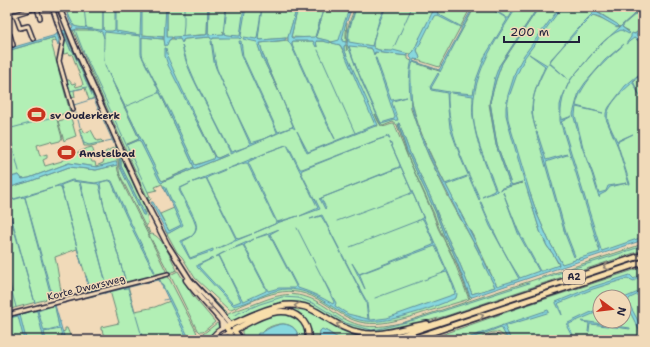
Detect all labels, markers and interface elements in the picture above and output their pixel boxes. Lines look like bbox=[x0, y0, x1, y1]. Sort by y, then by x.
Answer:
scale bar bbox=[504, 18, 579, 44]
text: 200 m bbox=[510, 24, 549, 40]
sports icon: sv Ouderkerk bbox=[27, 105, 47, 125]
place label: sv Ouderkerk bbox=[50, 109, 121, 122]
sports icon: Amstelbad bbox=[56, 143, 76, 163]
place label: Amstelbad bbox=[79, 147, 135, 160]
one-way arrow bbox=[603, 262, 610, 271]
road number: A2 bbox=[563, 270, 585, 284]
street label: Korte Dwarsweg bbox=[46, 271, 127, 303]
north arrow bbox=[592, 289, 632, 329]
one-way arrow bbox=[294, 302, 300, 311]
one-way arrow bbox=[205, 304, 212, 311]
text: N bbox=[613, 305, 630, 318]
one-way arrow bbox=[477, 313, 484, 321]
one-way arrow bbox=[336, 322, 343, 330]

